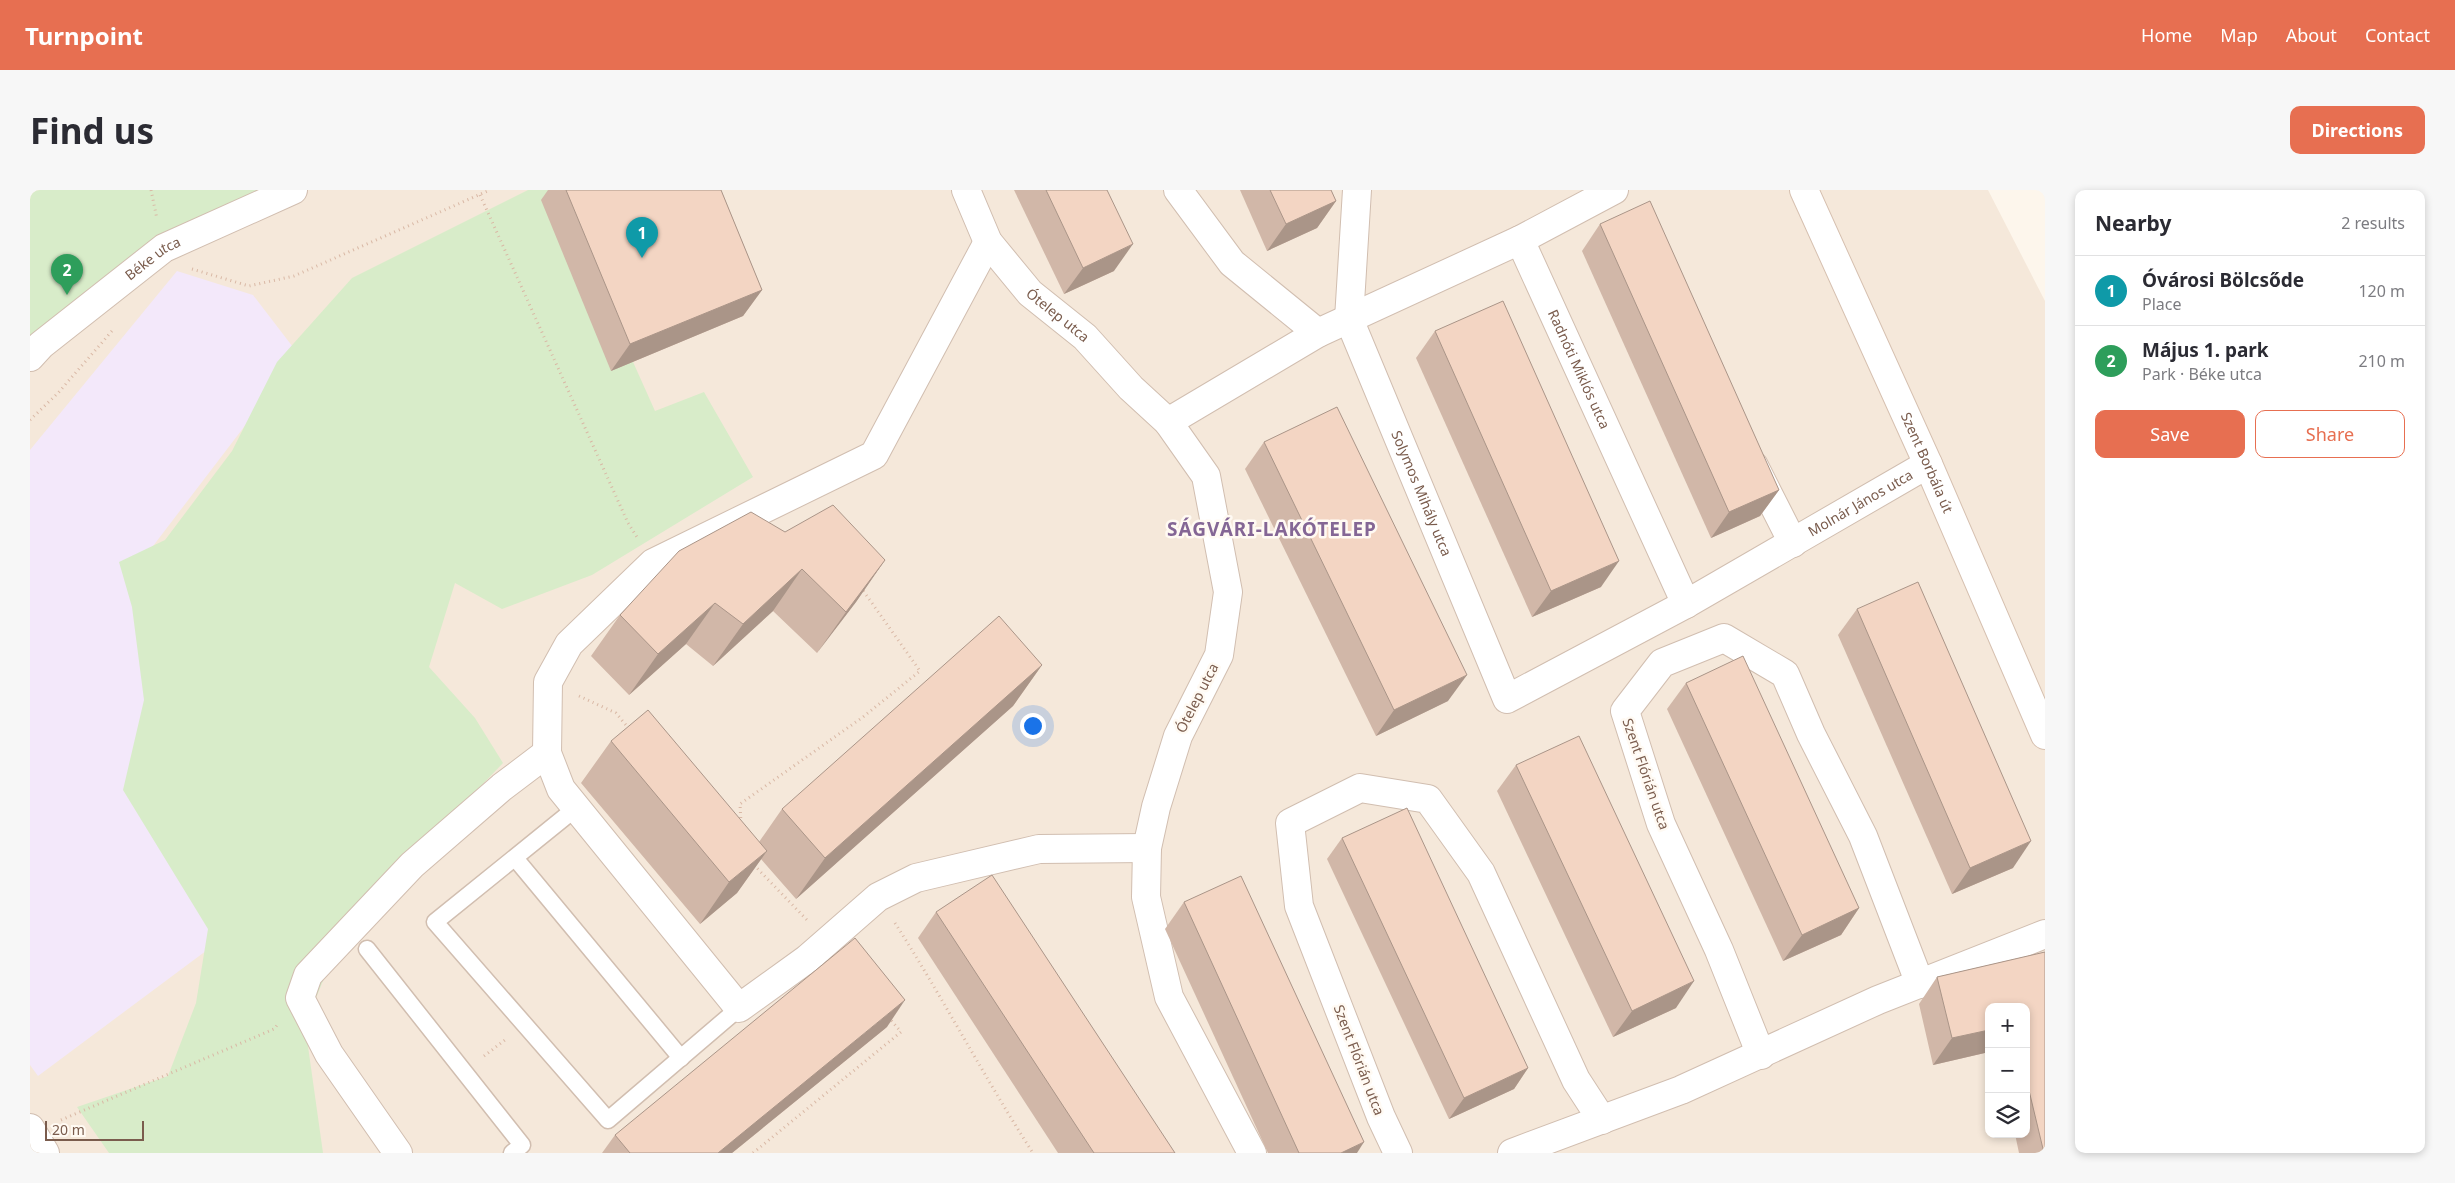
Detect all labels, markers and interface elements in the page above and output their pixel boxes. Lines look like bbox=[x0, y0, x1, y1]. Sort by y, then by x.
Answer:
text: Turnpoint bbox=[25, 19, 143, 52]
text: Home bbox=[2141, 23, 2192, 47]
text: Map bbox=[2220, 23, 2258, 47]
text: About bbox=[2286, 23, 2337, 47]
text: Contact bbox=[2365, 23, 2430, 47]
button: Directions bbox=[2290, 106, 2425, 154]
text: Find us bbox=[30, 107, 154, 154]
text: Nearby bbox=[2095, 209, 2171, 237]
text: 2 results bbox=[2341, 212, 2405, 234]
pin: 1 bbox=[626, 217, 658, 258]
street label: Béke utca bbox=[121, 232, 183, 284]
pin: 2 bbox=[51, 254, 83, 295]
text: Óvárosi Bölcsőde bbox=[2142, 267, 2304, 293]
text: 1 bbox=[2106, 280, 2116, 302]
text: 120 m bbox=[2358, 280, 2405, 302]
street label: Ótelep utca bbox=[1022, 284, 1094, 346]
text: Place bbox=[2142, 293, 2182, 315]
street label: Radnóti Miklós utca bbox=[1544, 306, 1615, 432]
text: Május 1. park bbox=[2142, 337, 2269, 363]
text: 2 bbox=[2106, 350, 2116, 372]
text: 210 m bbox=[2358, 350, 2405, 372]
text: Park · Béke utca bbox=[2142, 363, 2262, 385]
street label: Szent Borbála út bbox=[1897, 409, 1958, 516]
button: Save bbox=[2095, 410, 2245, 458]
button: Share bbox=[2255, 410, 2405, 458]
street label: Solymos Mihály utca bbox=[1387, 427, 1457, 559]
street label: Molnár János utca bbox=[1804, 465, 1916, 540]
district label: SÁGVÁRI-LAKÓTELEP bbox=[1167, 516, 1377, 542]
street label: Ótelep utca bbox=[1171, 660, 1222, 736]
your location bbox=[1020, 713, 1046, 739]
street label: Szent Flórián utca bbox=[1618, 716, 1674, 832]
street label: Szent Flórián utca bbox=[1330, 1002, 1389, 1118]
map controls bbox=[1985, 1003, 2030, 1138]
button: + bbox=[1985, 1003, 2030, 1048]
button: − bbox=[1985, 1048, 2030, 1093]
button: layers bbox=[1985, 1093, 2030, 1138]
scale bar bbox=[45, 1118, 144, 1141]
text: 20 m bbox=[52, 1120, 85, 1139]

